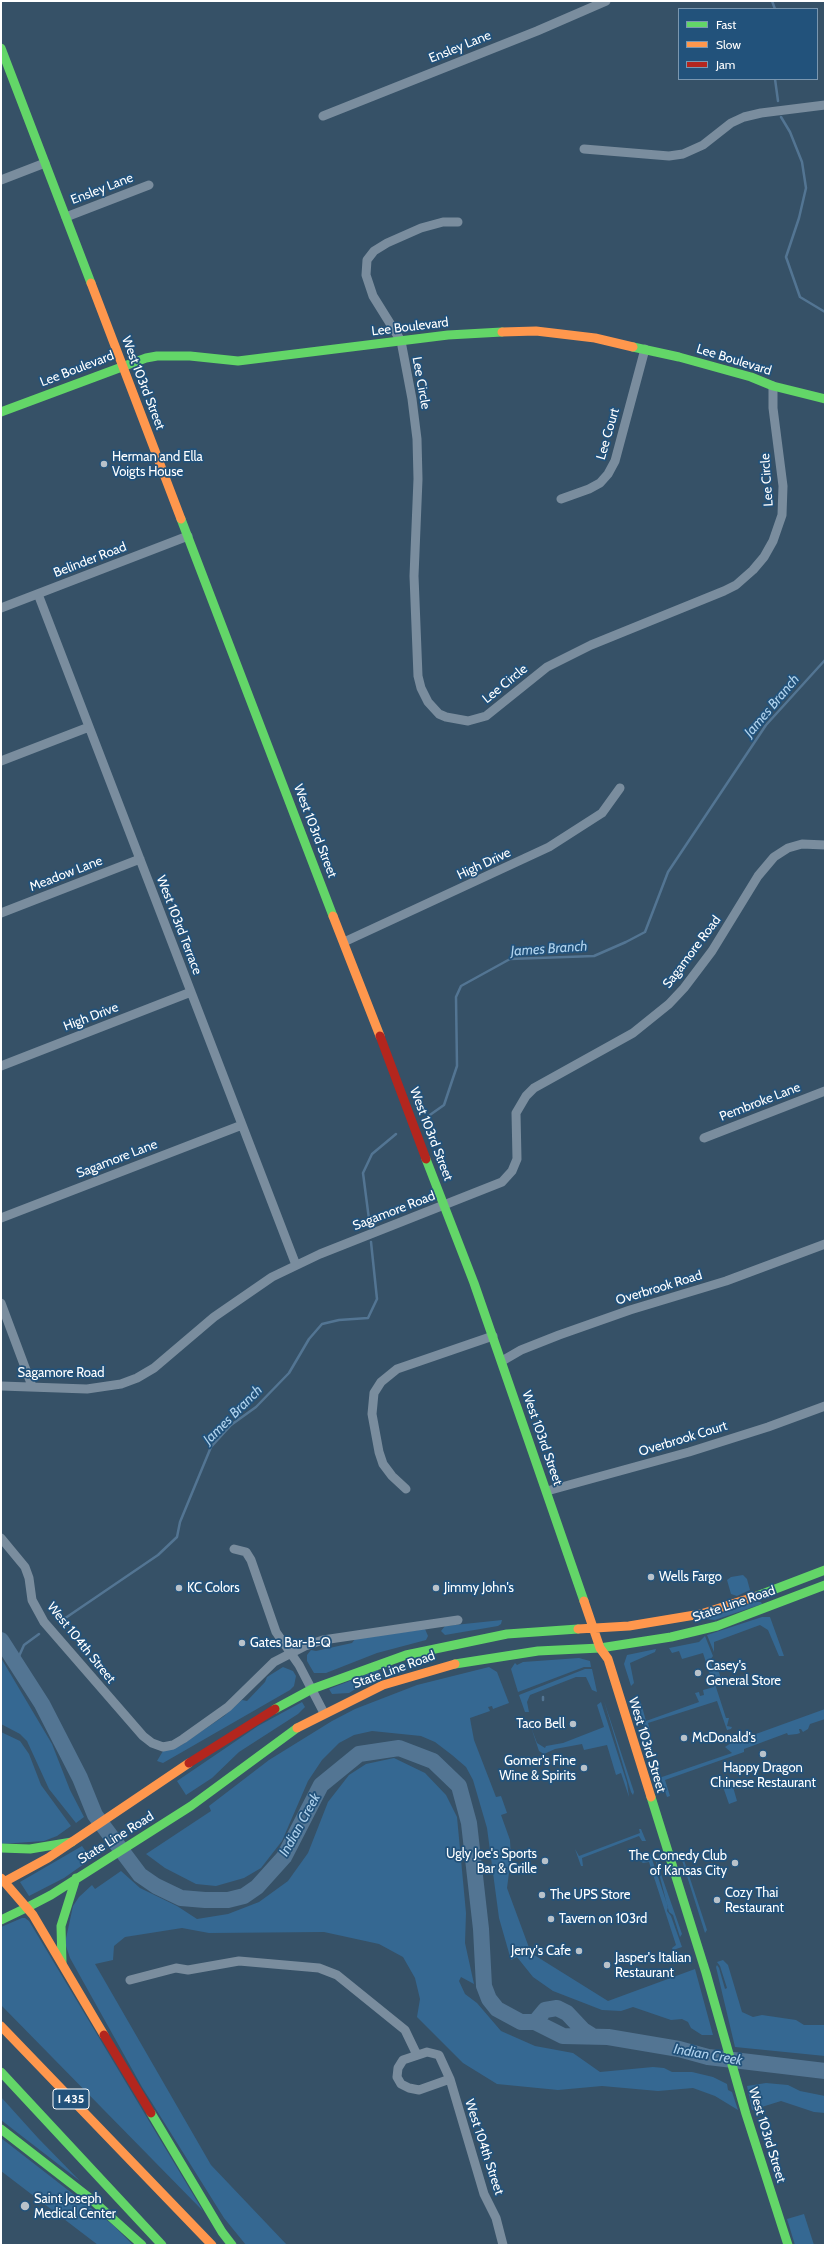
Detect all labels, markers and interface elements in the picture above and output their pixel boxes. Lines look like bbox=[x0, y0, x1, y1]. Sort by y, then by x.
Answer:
legend bbox=[678, 8, 818, 80]
text: Fast bbox=[716, 17, 736, 32]
street label: Ensley Lane bbox=[427, 28, 493, 66]
text: Slow bbox=[716, 37, 741, 52]
text: Jam bbox=[716, 57, 735, 72]
street label: Ensley Lane bbox=[69, 170, 135, 208]
street label: Lee Boulevard bbox=[371, 315, 449, 339]
street label: West 103rd Street bbox=[118, 334, 168, 432]
street label: Lee Boulevard bbox=[695, 341, 773, 379]
street label: Lee Boulevard bbox=[38, 348, 116, 390]
street label: Lee Circle bbox=[409, 355, 433, 411]
street label: Lee Court bbox=[593, 406, 623, 462]
place label: Herman and Ella Voigts House bbox=[112, 449, 203, 480]
street label: Lee Circle bbox=[757, 453, 777, 507]
marker: Herman and Ella Voigts House bbox=[99, 459, 109, 469]
street label: Belinder Road bbox=[51, 539, 129, 581]
street label: Lee Circle bbox=[479, 661, 531, 707]
water label: James Branch bbox=[741, 671, 803, 741]
street label: West 103rd Street bbox=[290, 782, 340, 880]
street label: High Drive bbox=[455, 845, 513, 883]
street label: Meadow Lane bbox=[27, 853, 105, 895]
street label: West 103rd Terrace bbox=[153, 873, 205, 977]
street label: Sagamore Road bbox=[660, 913, 724, 991]
water label: James Branch bbox=[510, 938, 588, 960]
street label: High Drive bbox=[61, 999, 121, 1035]
street label: Pembroke Lane bbox=[717, 1079, 803, 1125]
street label: West 103rd Street bbox=[406, 1085, 456, 1183]
street label: Sagamore Lane bbox=[74, 1136, 160, 1182]
street label: Sagamore Road bbox=[351, 1188, 437, 1234]
street label: Overbrook Road bbox=[614, 1267, 704, 1309]
street label: Sagamore Road bbox=[18, 1365, 104, 1381]
water label: James Branch bbox=[200, 1382, 266, 1448]
street label: West 103rd Street bbox=[519, 1389, 565, 1487]
street label: Overbrook Court bbox=[637, 1418, 729, 1460]
place label: Wells Fargo bbox=[659, 1569, 722, 1585]
marker: Wells Fargo bbox=[646, 1572, 656, 1582]
place label: KC Colors bbox=[187, 1580, 240, 1596]
place label: Jimmy John's bbox=[444, 1580, 514, 1596]
marker: KC Colors bbox=[174, 1583, 184, 1593]
marker: Jimmy John's bbox=[431, 1583, 441, 1593]
street label: State Line Road bbox=[691, 1583, 777, 1625]
street label: West 104th Street bbox=[44, 1599, 118, 1687]
place label: Gates Bar-B-Q bbox=[250, 1635, 331, 1651]
marker: Gates Bar-B-Q bbox=[237, 1638, 247, 1648]
street label: State Line Road bbox=[351, 1648, 437, 1692]
place label: Casey's General Store bbox=[706, 1658, 781, 1689]
marker: Casey's General Store bbox=[693, 1668, 703, 1678]
street label: West 103rd Street bbox=[625, 1695, 669, 1795]
place label: Taco Bell bbox=[516, 1716, 565, 1732]
marker: Taco Bell bbox=[568, 1719, 578, 1729]
place label: McDonald's bbox=[692, 1730, 756, 1746]
marker: McDonald's bbox=[679, 1733, 689, 1743]
marker: Happy Dragon Chinese Restaurant bbox=[758, 1749, 768, 1759]
place label: Gomer's Fine Wine & Spirits bbox=[499, 1753, 576, 1784]
place label: Happy Dragon Chinese Restaurant bbox=[710, 1760, 816, 1791]
marker: Gomer's Fine Wine & Spirits bbox=[579, 1763, 589, 1773]
water label: Indian Creek bbox=[276, 1791, 324, 1859]
street label: State Line Road bbox=[75, 1809, 157, 1867]
place label: Ugly Joe's Sports Bar & Grille bbox=[446, 1846, 537, 1877]
place label: The Comedy Club of Kansas City bbox=[629, 1848, 727, 1879]
marker: Ugly Joe's Sports Bar & Grille bbox=[540, 1856, 550, 1866]
marker: The Comedy Club of Kansas City bbox=[730, 1858, 740, 1868]
place label: Cozy Thai Restaurant bbox=[725, 1885, 784, 1916]
place label: The UPS Store bbox=[550, 1887, 630, 1903]
marker: The UPS Store bbox=[537, 1890, 547, 1900]
marker: Cozy Thai Restaurant bbox=[712, 1895, 722, 1905]
place label: Tavern on 103rd bbox=[559, 1911, 647, 1927]
marker: Tavern on 103rd bbox=[546, 1914, 556, 1924]
place label: Jerry's Cafe bbox=[511, 1943, 571, 1959]
marker: Jerry's Cafe bbox=[574, 1946, 584, 1956]
place label: Jasper's Italian Restaurant bbox=[615, 1950, 691, 1981]
marker: Jasper's Italian Restaurant bbox=[602, 1960, 612, 1970]
water label: Indian Creek bbox=[672, 2041, 744, 2069]
street label: West 103rd Street bbox=[745, 2085, 789, 2185]
road number: I 435 bbox=[53, 2089, 89, 2109]
street label: West 104th Street bbox=[461, 2097, 507, 2197]
place label: Saint Joseph Medical Center bbox=[34, 2191, 116, 2222]
marker: Saint Joseph Medical Center bbox=[19, 2200, 31, 2212]

